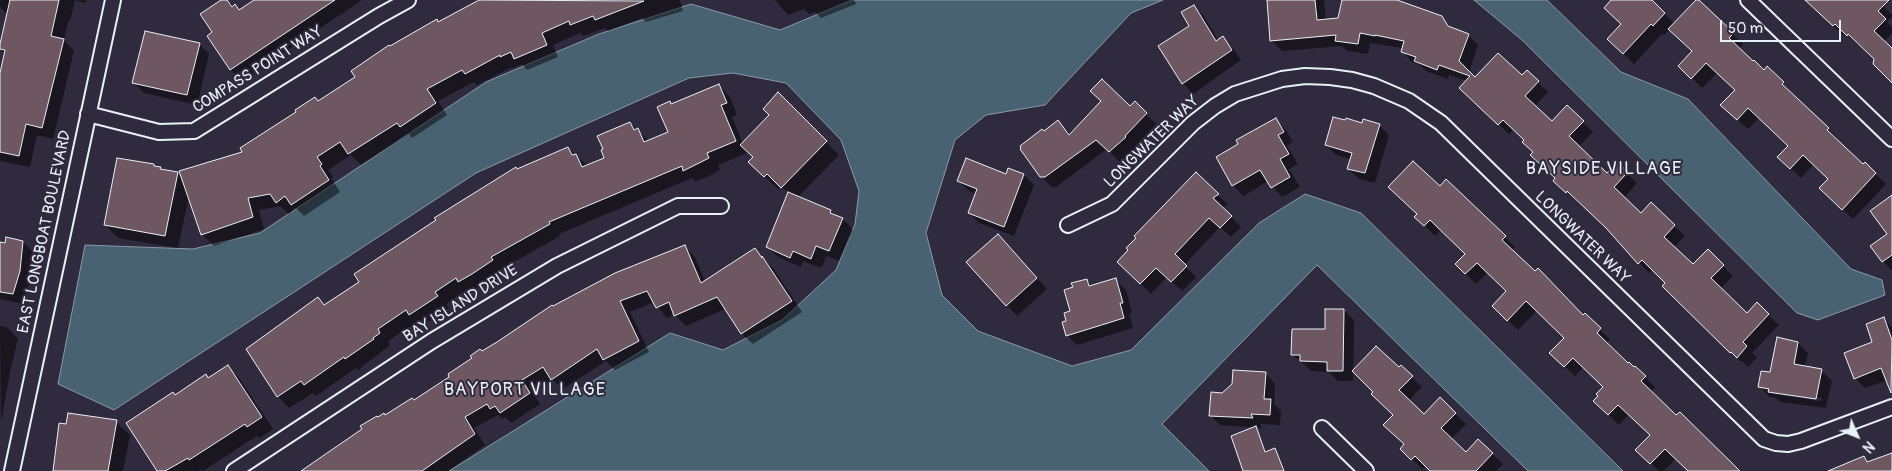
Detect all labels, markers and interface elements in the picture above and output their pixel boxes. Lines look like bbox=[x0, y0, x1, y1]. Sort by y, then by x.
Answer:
scale bar bbox=[1722, 10, 1843, 42]
text: 50 m bbox=[1728, 19, 1763, 38]
street label: COMPASS POINT WAY bbox=[189, 22, 327, 118]
street label: LONGWATER WAY bbox=[1100, 92, 1204, 192]
street label: EAST LONGBOAT BOULEVARD bbox=[14, 129, 76, 335]
district label: BAYSIDE VILLAGE bbox=[1524, 158, 1684, 180]
street label: LONGWATER WAY bbox=[1530, 188, 1634, 288]
street label: BAY ISLAND DRIVE bbox=[400, 261, 522, 347]
district label: BAYPORT VILLAGE bbox=[442, 379, 608, 401]
north arrow bbox=[1832, 411, 1882, 461]
text: N bbox=[1859, 437, 1878, 456]

